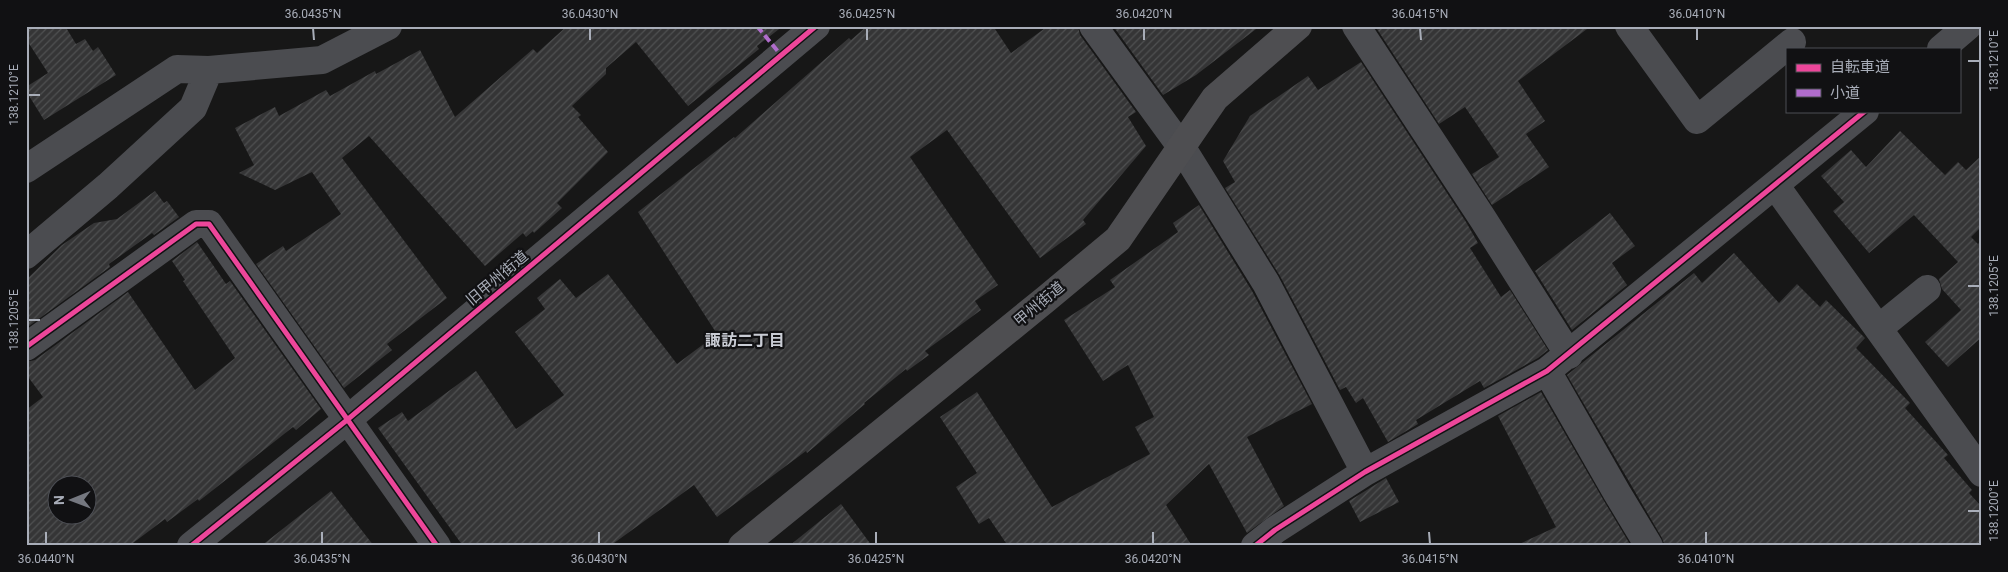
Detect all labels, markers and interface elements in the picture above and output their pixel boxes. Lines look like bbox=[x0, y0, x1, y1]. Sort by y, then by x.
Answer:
text: 36.0435°N bbox=[285, 7, 341, 21]
text: 36.0430°N bbox=[562, 7, 618, 21]
text: 36.0425°N bbox=[839, 7, 895, 21]
text: 36.0420°N bbox=[1116, 7, 1172, 21]
text: 36.0415°N bbox=[1392, 7, 1448, 21]
text: 36.0410°N bbox=[1669, 7, 1725, 21]
text: 138.1210°E bbox=[1987, 30, 2001, 92]
legend bbox=[1786, 48, 1960, 112]
text: 自転車道 bbox=[1830, 58, 1890, 76]
text: 138.1210°E bbox=[7, 64, 21, 126]
text: 小道 bbox=[1830, 84, 1860, 102]
street label: 旧甲州街道 bbox=[462, 247, 532, 309]
text: 138.1205°E bbox=[1987, 255, 2001, 317]
street label: 甲州街道 bbox=[1010, 278, 1068, 330]
text: 138.1205°E bbox=[7, 289, 21, 351]
district label: 諏訪二丁目 bbox=[705, 331, 785, 350]
north arrow bbox=[48, 474, 98, 524]
text: 138.1200°E bbox=[1987, 480, 2001, 542]
text: N bbox=[51, 495, 67, 505]
text: 36.0440°N bbox=[18, 552, 74, 566]
text: 36.0435°N bbox=[294, 552, 350, 566]
text: 36.0430°N bbox=[571, 552, 627, 566]
text: 36.0425°N bbox=[848, 552, 904, 566]
text: 36.0420°N bbox=[1125, 552, 1181, 566]
text: 36.0415°N bbox=[1402, 552, 1458, 566]
text: 36.0410°N bbox=[1678, 552, 1734, 566]

